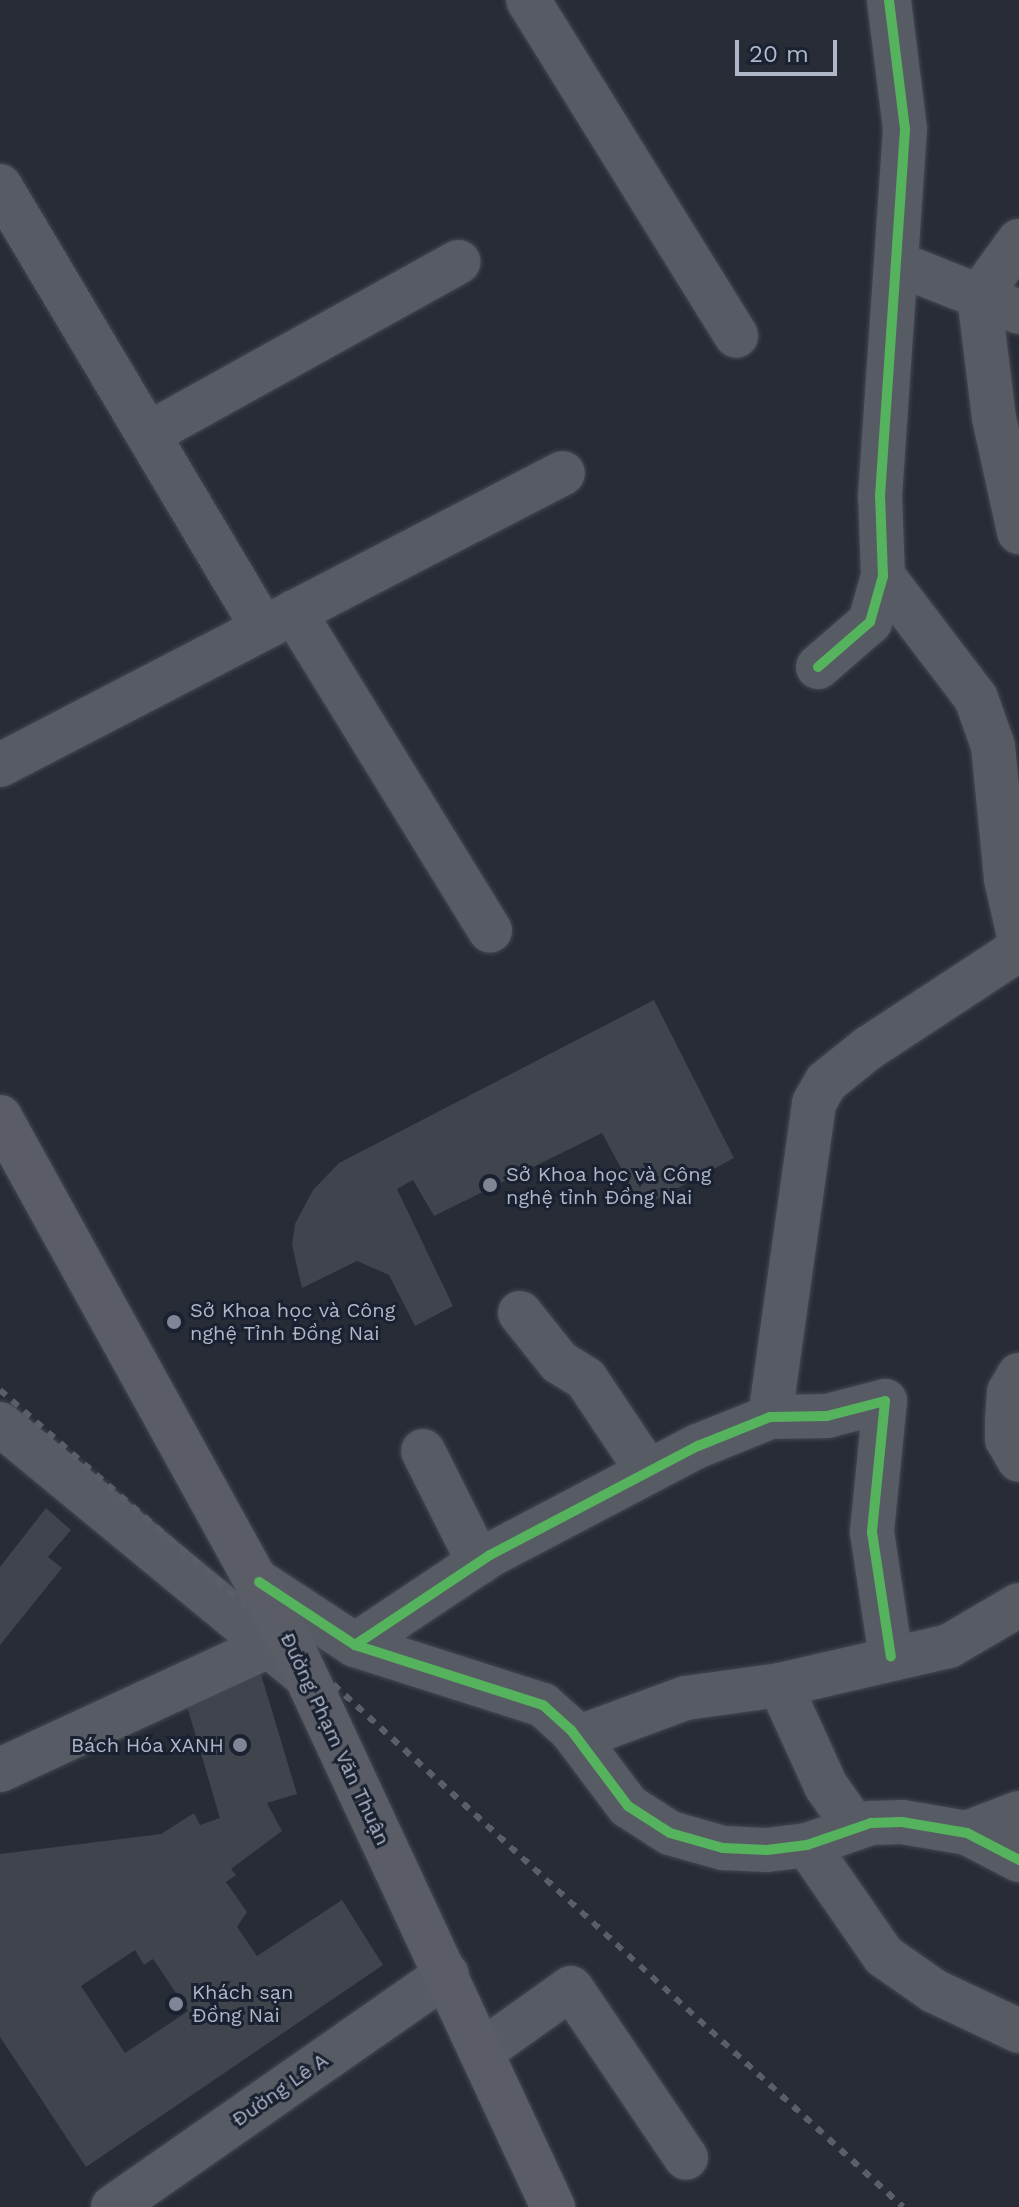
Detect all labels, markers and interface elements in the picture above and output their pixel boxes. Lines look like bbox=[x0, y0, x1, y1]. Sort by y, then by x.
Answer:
scale bar bbox=[739, 24, 841, 74]
text: 20 m bbox=[749, 40, 809, 68]
place label: Sở Khoa học và Công nghệ tỉnh Đồng Nai bbox=[506, 1162, 713, 1209]
marker: Sở Khoa học và Công nghệ tỉnh Đồng Nai bbox=[481, 1176, 499, 1194]
place label: Sở Khoa học và Công nghệ Tỉnh Đồng Nai bbox=[190, 1298, 397, 1345]
marker: Sở Khoa học và Công nghệ Tỉnh Đồng Nai bbox=[165, 1313, 183, 1331]
street label: Đường Phạm Văn Thuận bbox=[275, 1628, 395, 1850]
place label: Bách Hóa XANH bbox=[70, 1733, 224, 1757]
marker: Bách Hóa XANH bbox=[231, 1736, 249, 1754]
place label: Khách sạn Đồng Nai bbox=[192, 1980, 293, 2027]
marker: Khách sạn Đồng Nai bbox=[167, 1995, 185, 2013]
street label: Đường Lê A bbox=[227, 2048, 333, 2132]

